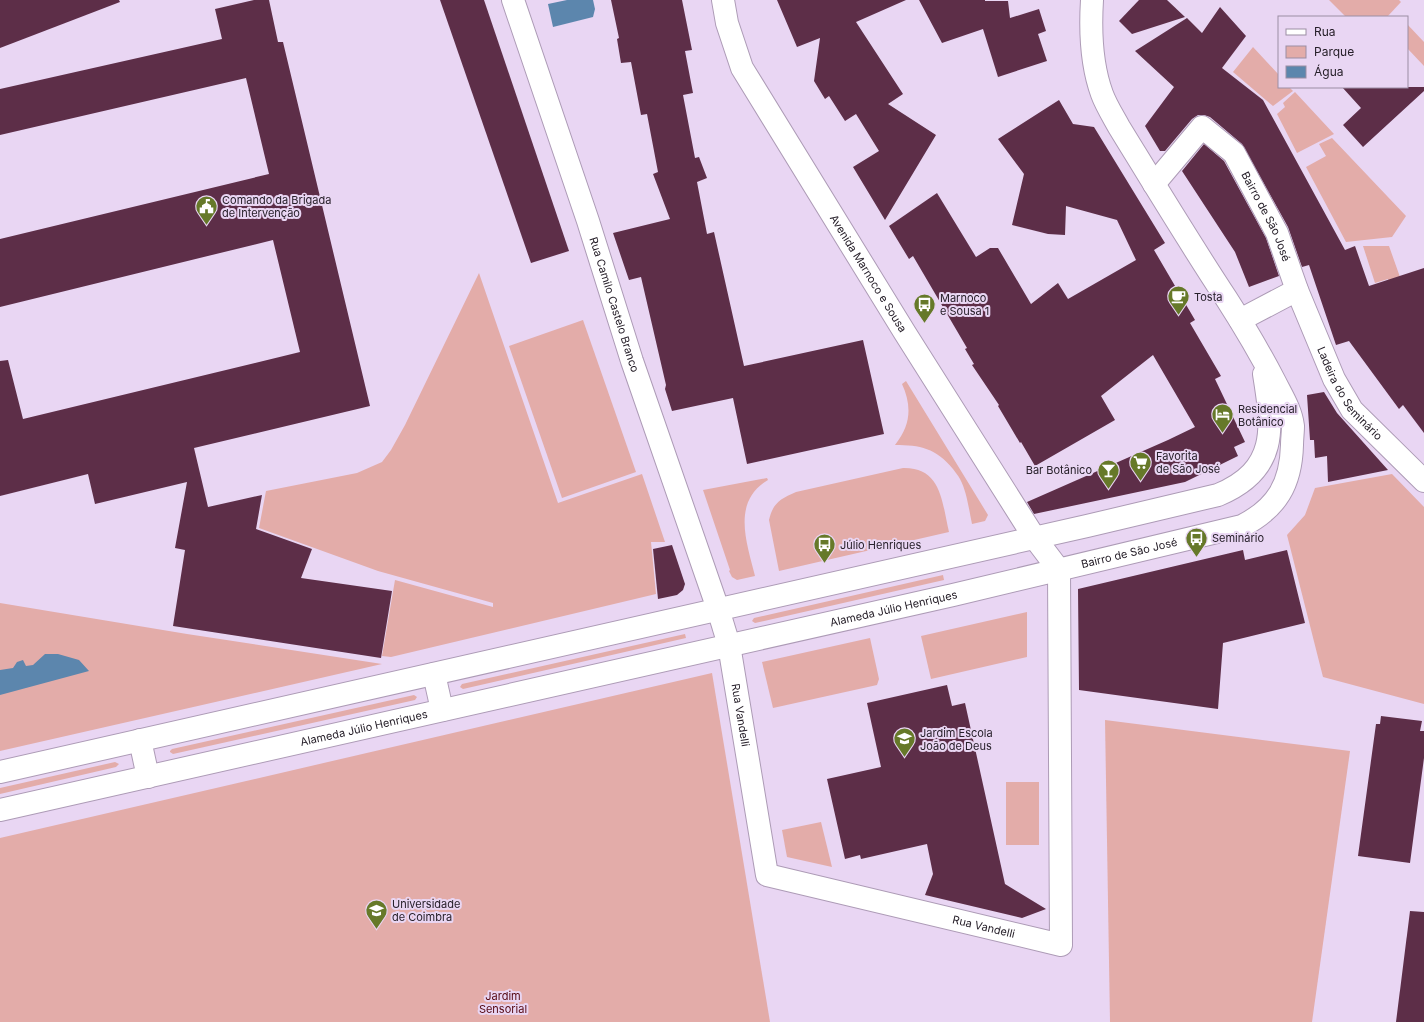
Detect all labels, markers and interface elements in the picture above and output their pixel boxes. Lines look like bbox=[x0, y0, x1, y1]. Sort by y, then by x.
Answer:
legend bbox=[1278, 16, 1408, 88]
text: Rua bbox=[1314, 24, 1336, 39]
text: Parque bbox=[1314, 44, 1354, 59]
text: Água bbox=[1314, 64, 1343, 79]
street label: Bairro de São José bbox=[1238, 169, 1293, 263]
public building icon: Comando da Brigada de Intervenção bbox=[193, 193, 219, 226]
place label: Comando da Brigada de Intervenção bbox=[222, 193, 331, 220]
street label: Avenida Marnoco e Sousa bbox=[827, 212, 910, 335]
street label: Rua Camilo Castelo Branco bbox=[586, 235, 642, 374]
cafe icon: Tosta bbox=[1166, 284, 1192, 317]
place label: Tosta bbox=[1194, 290, 1222, 304]
bus stop icon: Marnoco e Sousa 1 bbox=[911, 291, 937, 324]
place label: Marnoco e Sousa 1 bbox=[940, 291, 989, 318]
street label: Ladeira do Seminário bbox=[1314, 344, 1386, 443]
hotel icon: Residencial Botânico bbox=[1209, 402, 1235, 435]
place label: Residencial Botânico bbox=[1238, 402, 1297, 429]
supermarket icon: Favorita de São José bbox=[1127, 449, 1153, 482]
place label: Favorita de São José bbox=[1156, 449, 1220, 476]
bar icon: Bar Botânico bbox=[1095, 457, 1121, 490]
place label: Bar Botânico bbox=[1026, 463, 1092, 477]
bus stop icon: Seminário bbox=[1183, 525, 1209, 558]
place label: Seminário bbox=[1212, 531, 1264, 545]
bus stop icon: Júlio Henriques bbox=[811, 532, 837, 565]
street label: Bairro de São José bbox=[1080, 535, 1179, 571]
place label: Júlio Henriques bbox=[840, 538, 922, 552]
street label: Alameda Júlio Henriques bbox=[829, 587, 959, 630]
street label: Rua Vandelli bbox=[728, 682, 753, 748]
street label: Alameda Júlio Henriques bbox=[299, 707, 429, 749]
school or university icon: Jardim Escola João de Deus bbox=[891, 726, 917, 759]
place label: Jardim Escola João de Deus bbox=[920, 726, 993, 753]
school or university icon: Universidade de Coimbra bbox=[364, 897, 390, 930]
place label: Universidade de Coimbra bbox=[392, 897, 460, 924]
street label: Rua Vandelli bbox=[951, 912, 1016, 941]
park label: Jardim Sensorial bbox=[479, 989, 527, 1016]

